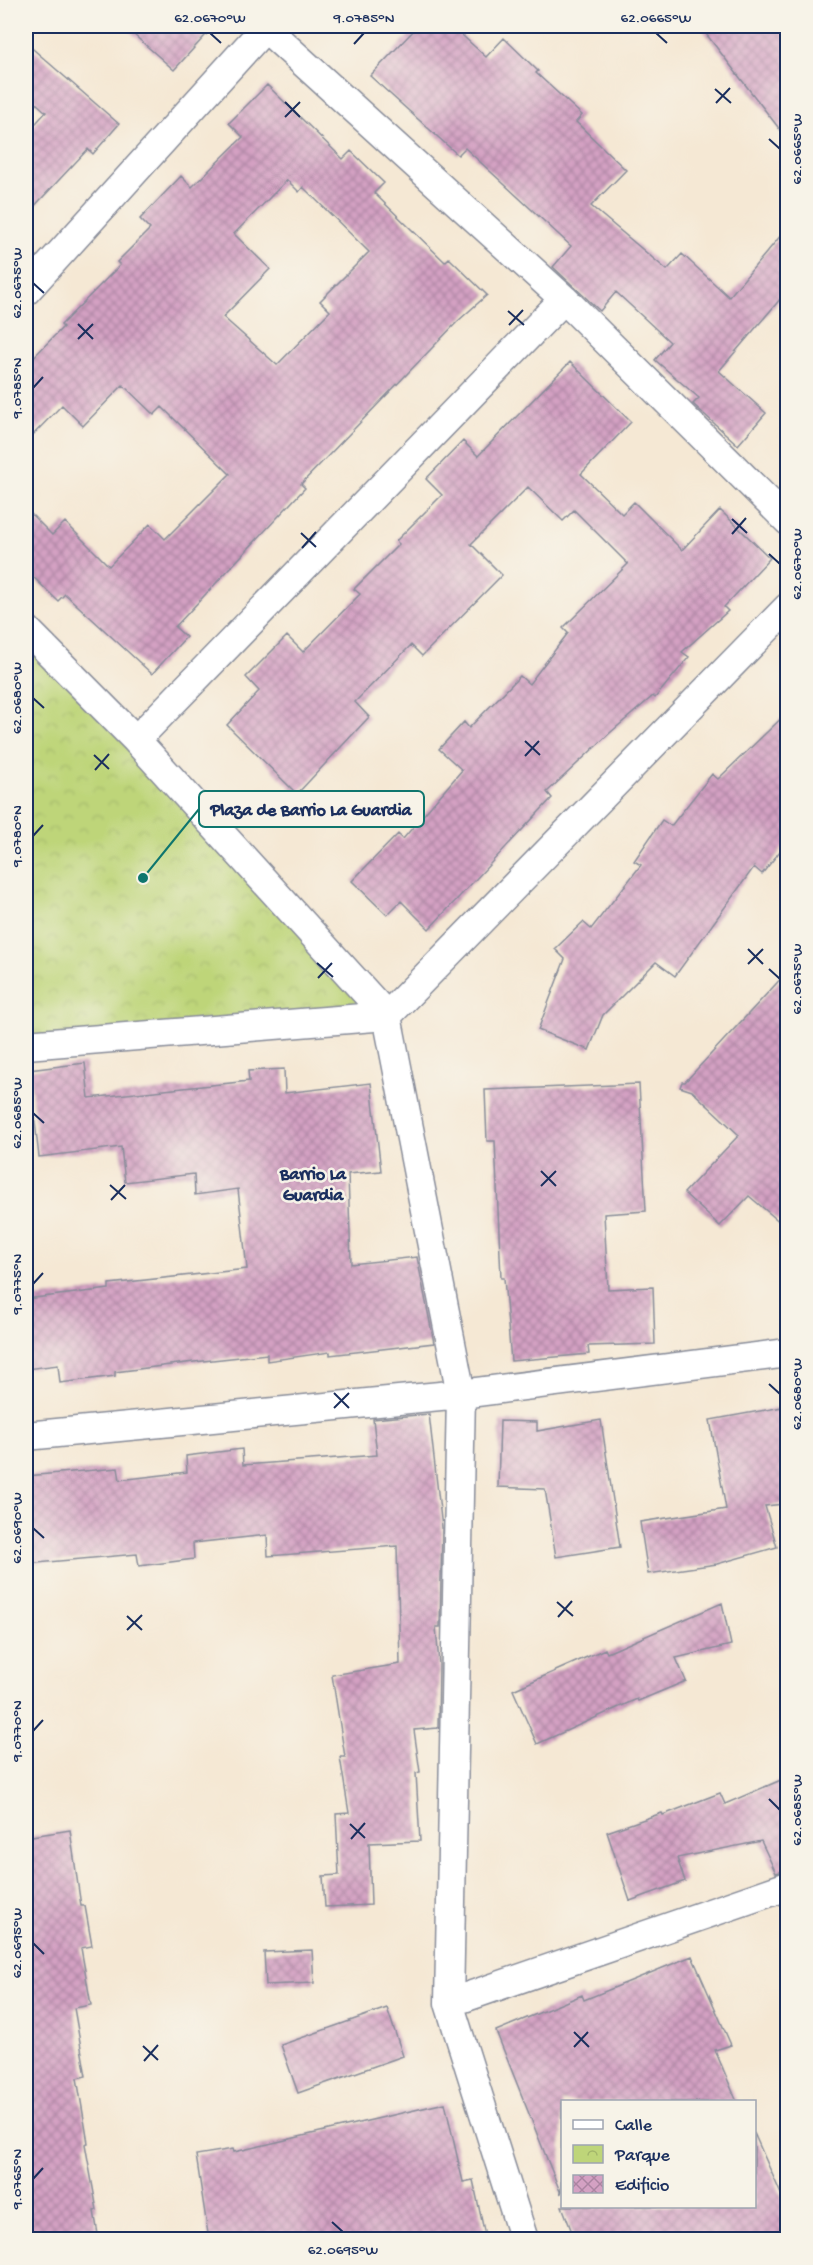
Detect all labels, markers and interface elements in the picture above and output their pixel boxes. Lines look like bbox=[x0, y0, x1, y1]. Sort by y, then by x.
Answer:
text: 62.0670°W bbox=[174, 10, 246, 28]
text: 9.0785°N bbox=[332, 10, 395, 28]
text: 62.0665°W bbox=[621, 10, 692, 28]
text: 62.0665°W bbox=[789, 113, 807, 184]
text: 62.0675°W bbox=[9, 247, 27, 318]
text: 9.0785°N bbox=[9, 357, 27, 420]
text: 62.0670°W bbox=[789, 528, 807, 600]
text: 62.0680°W bbox=[9, 662, 27, 734]
callout: Plaza de Barrio La Guardia bbox=[199, 791, 424, 827]
text: Plaza de Barrio La Guardia bbox=[209, 801, 413, 822]
text: 9.0780°N bbox=[9, 805, 27, 868]
text: 62.0675°W bbox=[789, 943, 807, 1014]
text: 62.0685°W bbox=[9, 1077, 27, 1149]
district label: Barrio La Guardia bbox=[279, 1165, 347, 1207]
text: 9.0775°N bbox=[9, 1253, 27, 1315]
text: 62.0680°W bbox=[789, 1358, 807, 1430]
text: 62.0690°W bbox=[9, 1492, 27, 1564]
text: 9.0770°N bbox=[9, 1700, 27, 1763]
text: 62.0685°W bbox=[789, 1774, 807, 1846]
text: 62.0695°W bbox=[9, 1907, 27, 1978]
legend bbox=[561, 2100, 756, 2208]
text: Calle bbox=[615, 2116, 653, 2137]
text: Parque bbox=[614, 2146, 671, 2167]
text: 9.0765°N bbox=[9, 2149, 27, 2210]
text: Edificio bbox=[615, 2176, 669, 2197]
text: 62.0695°W bbox=[308, 2242, 379, 2260]

